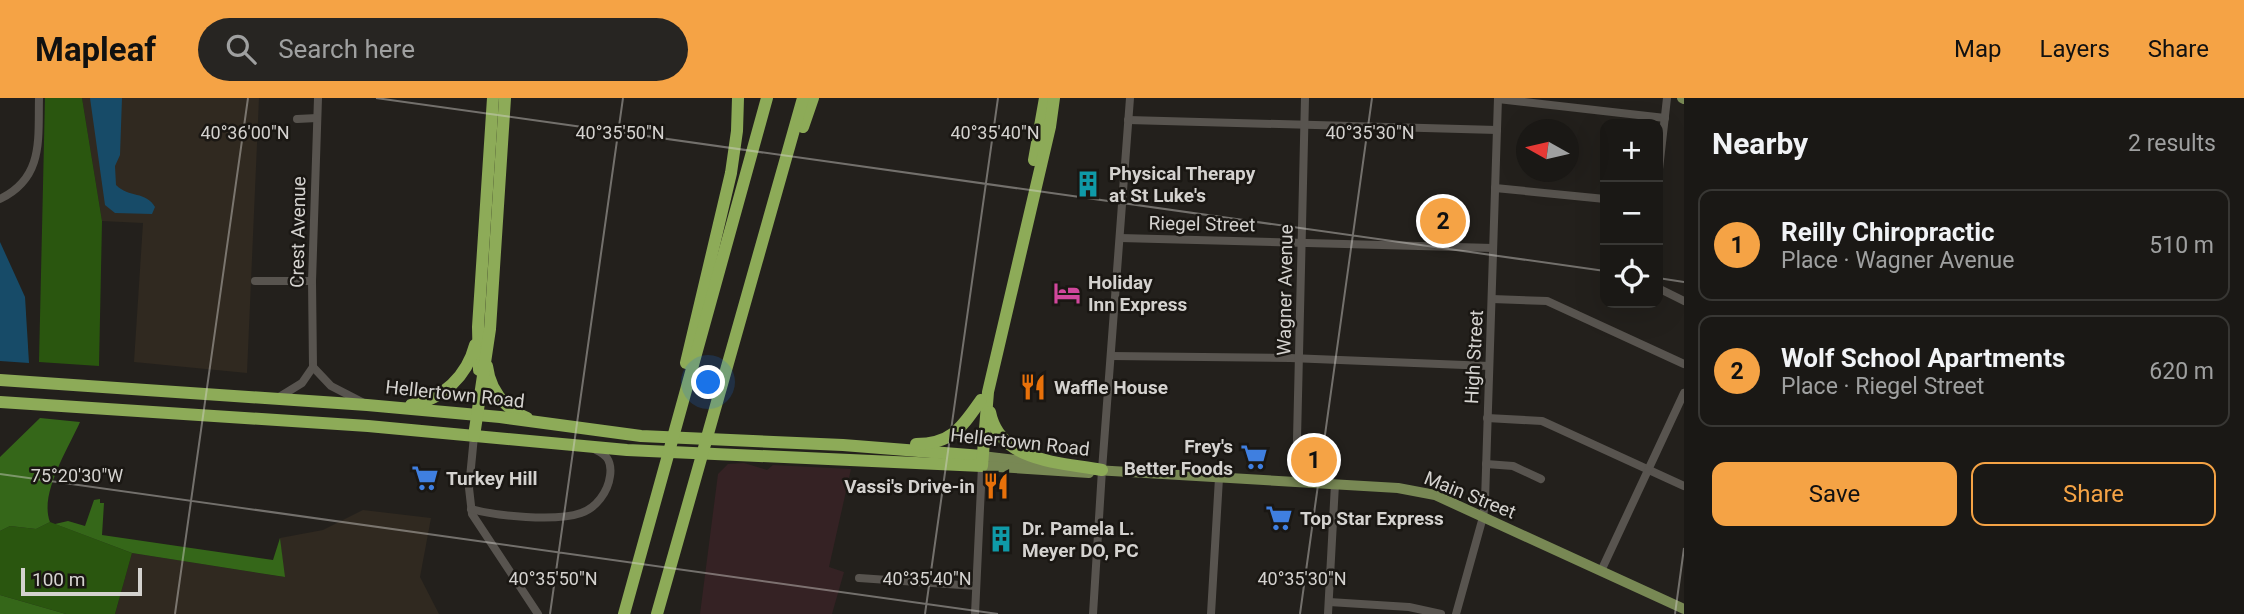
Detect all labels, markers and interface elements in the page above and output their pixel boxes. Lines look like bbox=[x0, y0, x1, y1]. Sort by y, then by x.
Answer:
search box bbox=[198, 18, 688, 81]
text: Mapleaf bbox=[35, 30, 156, 69]
icon: search bbox=[222, 30, 260, 68]
text: Search here bbox=[278, 34, 415, 64]
text: Map bbox=[1954, 35, 2002, 63]
text: Layers bbox=[2040, 35, 2110, 63]
text: Share bbox=[2148, 35, 2209, 63]
north arrow bbox=[1516, 119, 1579, 182]
map controls bbox=[1600, 119, 1663, 308]
button: + bbox=[1600, 119, 1663, 182]
text: 40°36'00"N bbox=[200, 122, 290, 143]
text: 40°35'50"N bbox=[575, 122, 665, 143]
text: 40°35'40"N bbox=[950, 122, 1040, 143]
text: 40°35'30"N bbox=[1325, 122, 1415, 143]
text: Nearby bbox=[1712, 126, 1808, 161]
text: 2 results bbox=[2128, 130, 2216, 157]
place label: Physical Therapy at St Luke's bbox=[1109, 162, 1256, 207]
building icon: Physical Therapy at St Luke's bbox=[1073, 169, 1103, 199]
street label: Crest Avenue bbox=[286, 176, 310, 288]
button: − bbox=[1600, 182, 1663, 245]
pin: 2 bbox=[1420, 195, 1466, 247]
street label: Riegel Street bbox=[1149, 212, 1255, 236]
text: Reilly Chiropractic bbox=[1781, 217, 1995, 247]
street label: Wagner Avenue bbox=[1272, 224, 1298, 356]
text: 1 bbox=[1730, 232, 1744, 259]
text: 510 m bbox=[2149, 232, 2214, 259]
button: locate bbox=[1600, 245, 1663, 308]
text: Place · Wagner Avenue bbox=[1781, 247, 2014, 274]
place label: Holiday Inn Express bbox=[1088, 271, 1187, 316]
hotel icon: Holiday Inn Express bbox=[1052, 278, 1082, 308]
street label: High Street bbox=[1460, 309, 1488, 405]
text: Wolf School Apartments bbox=[1781, 343, 2065, 373]
text: 2 bbox=[1730, 358, 1744, 385]
text: 620 m bbox=[2149, 358, 2214, 385]
your location bbox=[691, 365, 725, 399]
restaurant icon: Waffle House bbox=[1018, 372, 1048, 402]
text: Place · Riegel Street bbox=[1781, 373, 1984, 400]
street label: Hellertown Road bbox=[384, 375, 526, 413]
place label: Waffle House bbox=[1054, 376, 1168, 399]
street label: Hellertown Road bbox=[949, 423, 1091, 461]
pin: 1 bbox=[1291, 434, 1337, 486]
place label: Frey's Better Foods bbox=[1124, 435, 1233, 480]
supermarket icon: Frey's Better Foods bbox=[1239, 442, 1269, 472]
button: Save bbox=[1712, 462, 1957, 526]
button: Share bbox=[1971, 462, 2216, 526]
supermarket icon: Turkey Hill bbox=[410, 463, 440, 493]
text: 75°20'30"W bbox=[31, 465, 123, 486]
street label: Main Street bbox=[1421, 466, 1519, 524]
place label: Turkey Hill bbox=[446, 467, 538, 490]
restaurant icon: Vassi's Drive-in bbox=[981, 471, 1011, 501]
place label: Vassi's Drive-in bbox=[844, 475, 975, 498]
supermarket icon: Top Star Express bbox=[1264, 503, 1294, 533]
place label: Top Star Express bbox=[1300, 507, 1444, 530]
place label: Dr. Pamela L. Meyer DO, PC bbox=[1022, 517, 1139, 562]
building icon: Dr. Pamela L. Meyer DO, PC bbox=[986, 524, 1016, 554]
scale bar bbox=[21, 565, 142, 597]
text: 100 m bbox=[32, 568, 85, 591]
text: 40°35'50"N bbox=[508, 568, 598, 589]
text: 40°35'40"N bbox=[882, 568, 972, 589]
text: 40°35'30"N bbox=[1257, 568, 1347, 589]

